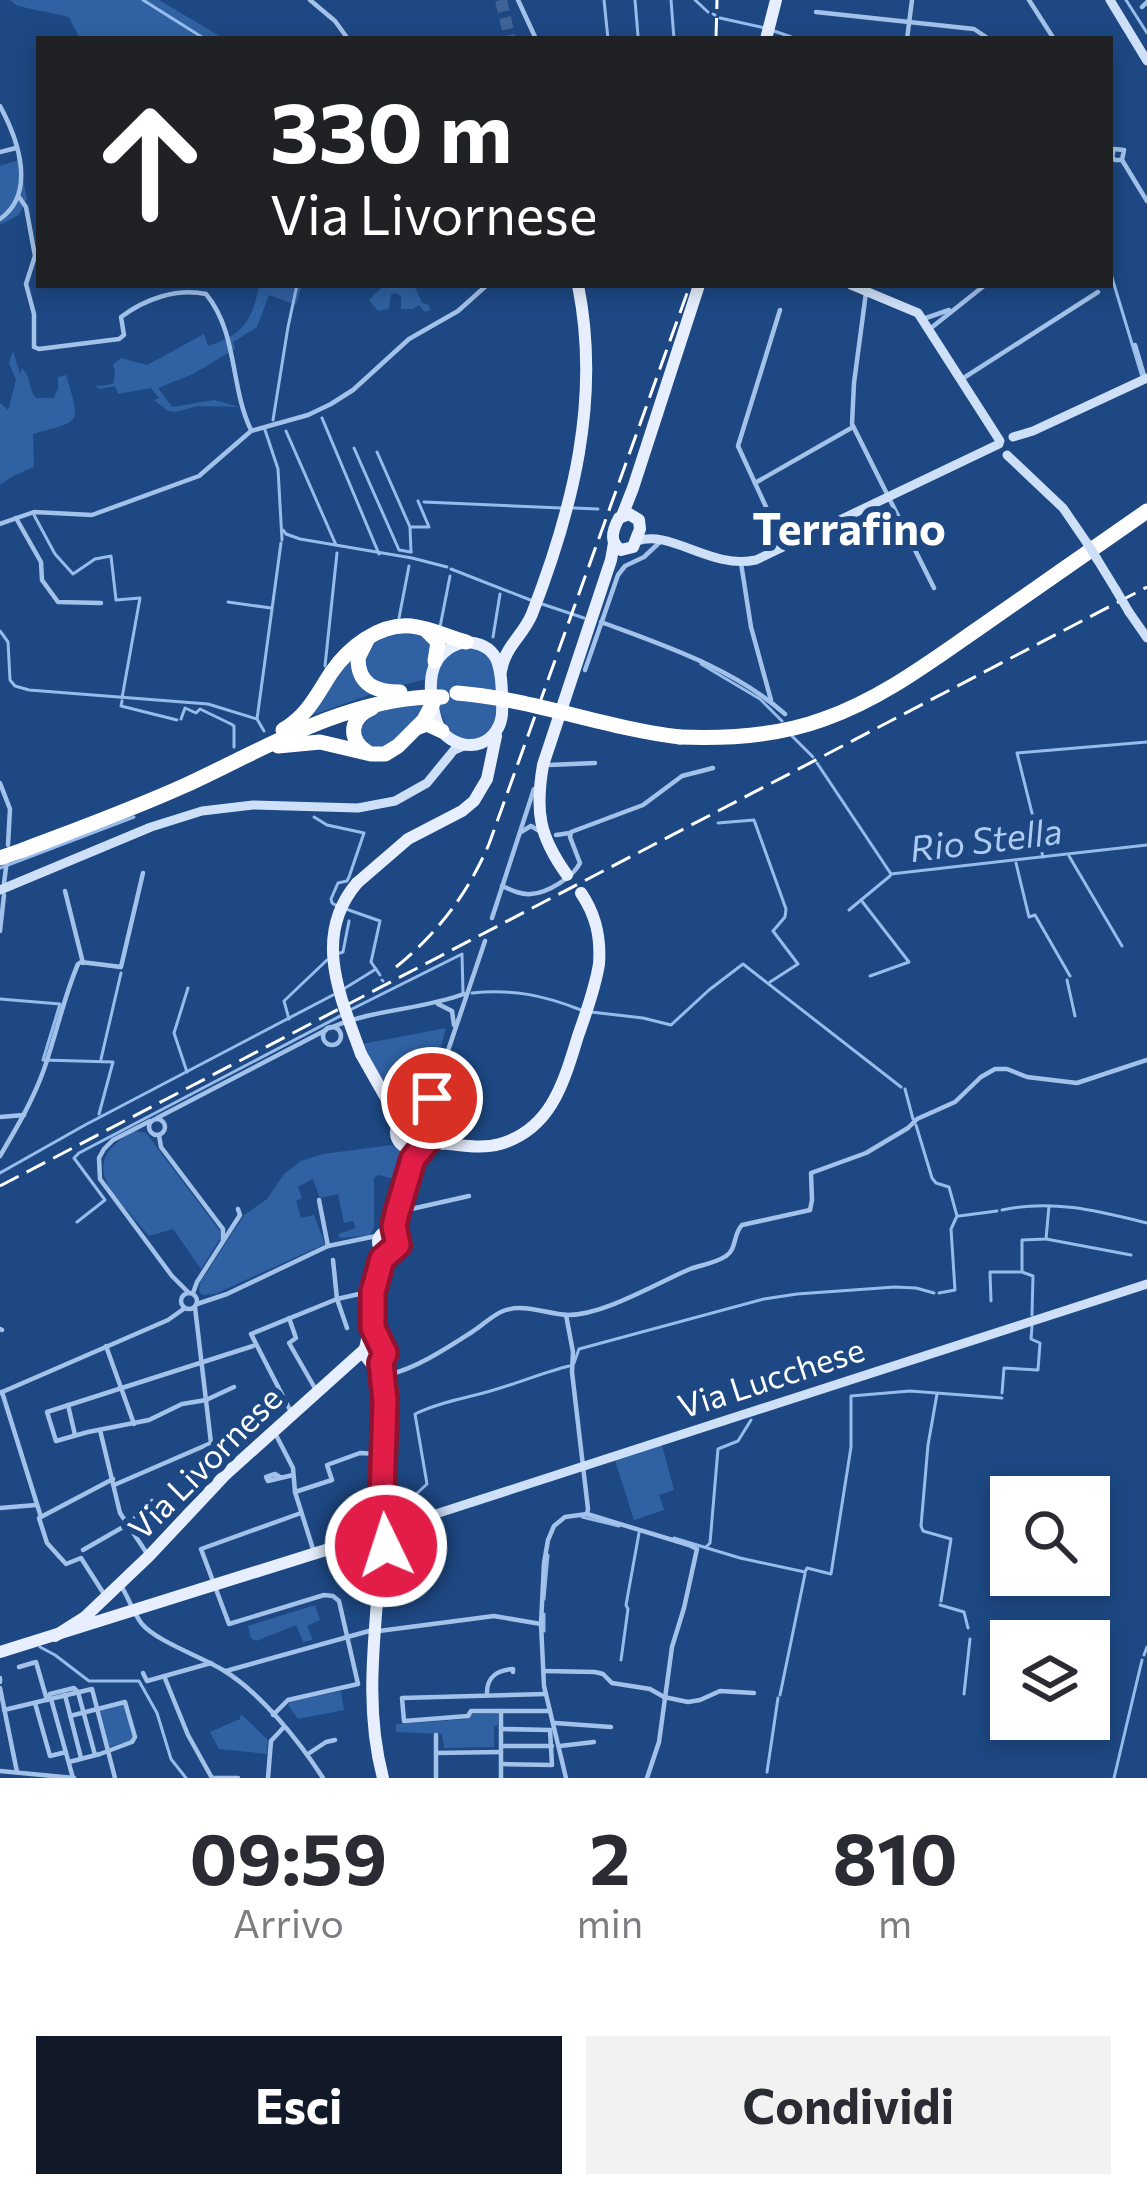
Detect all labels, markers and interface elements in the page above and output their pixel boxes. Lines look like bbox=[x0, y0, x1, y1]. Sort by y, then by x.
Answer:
text: 330 m bbox=[270, 78, 513, 180]
icon: ahead bbox=[72, 84, 228, 240]
text: Via Livornese bbox=[270, 180, 597, 246]
district label: Terrafino bbox=[752, 499, 946, 554]
water label: Rio Stella bbox=[907, 807, 1064, 869]
pin bbox=[381, 1047, 483, 1149]
icon: arrive bbox=[399, 1065, 465, 1131]
street label: Via Lucchese bbox=[672, 1327, 869, 1426]
street label: Via Livornese bbox=[119, 1377, 289, 1547]
map controls bbox=[990, 1476, 1110, 1740]
button: search bbox=[990, 1476, 1110, 1596]
position arrow bbox=[323, 1483, 449, 1609]
button: layers bbox=[990, 1620, 1110, 1740]
text: 09:59 bbox=[189, 1812, 387, 1900]
text: 2 bbox=[589, 1812, 630, 1900]
text: 810 bbox=[833, 1812, 958, 1900]
text: Arrivo bbox=[233, 1898, 344, 1946]
text: min bbox=[577, 1898, 643, 1946]
text: m bbox=[878, 1898, 912, 1946]
button: Esci bbox=[36, 2036, 562, 2174]
button: Condividi bbox=[586, 2036, 1111, 2174]

